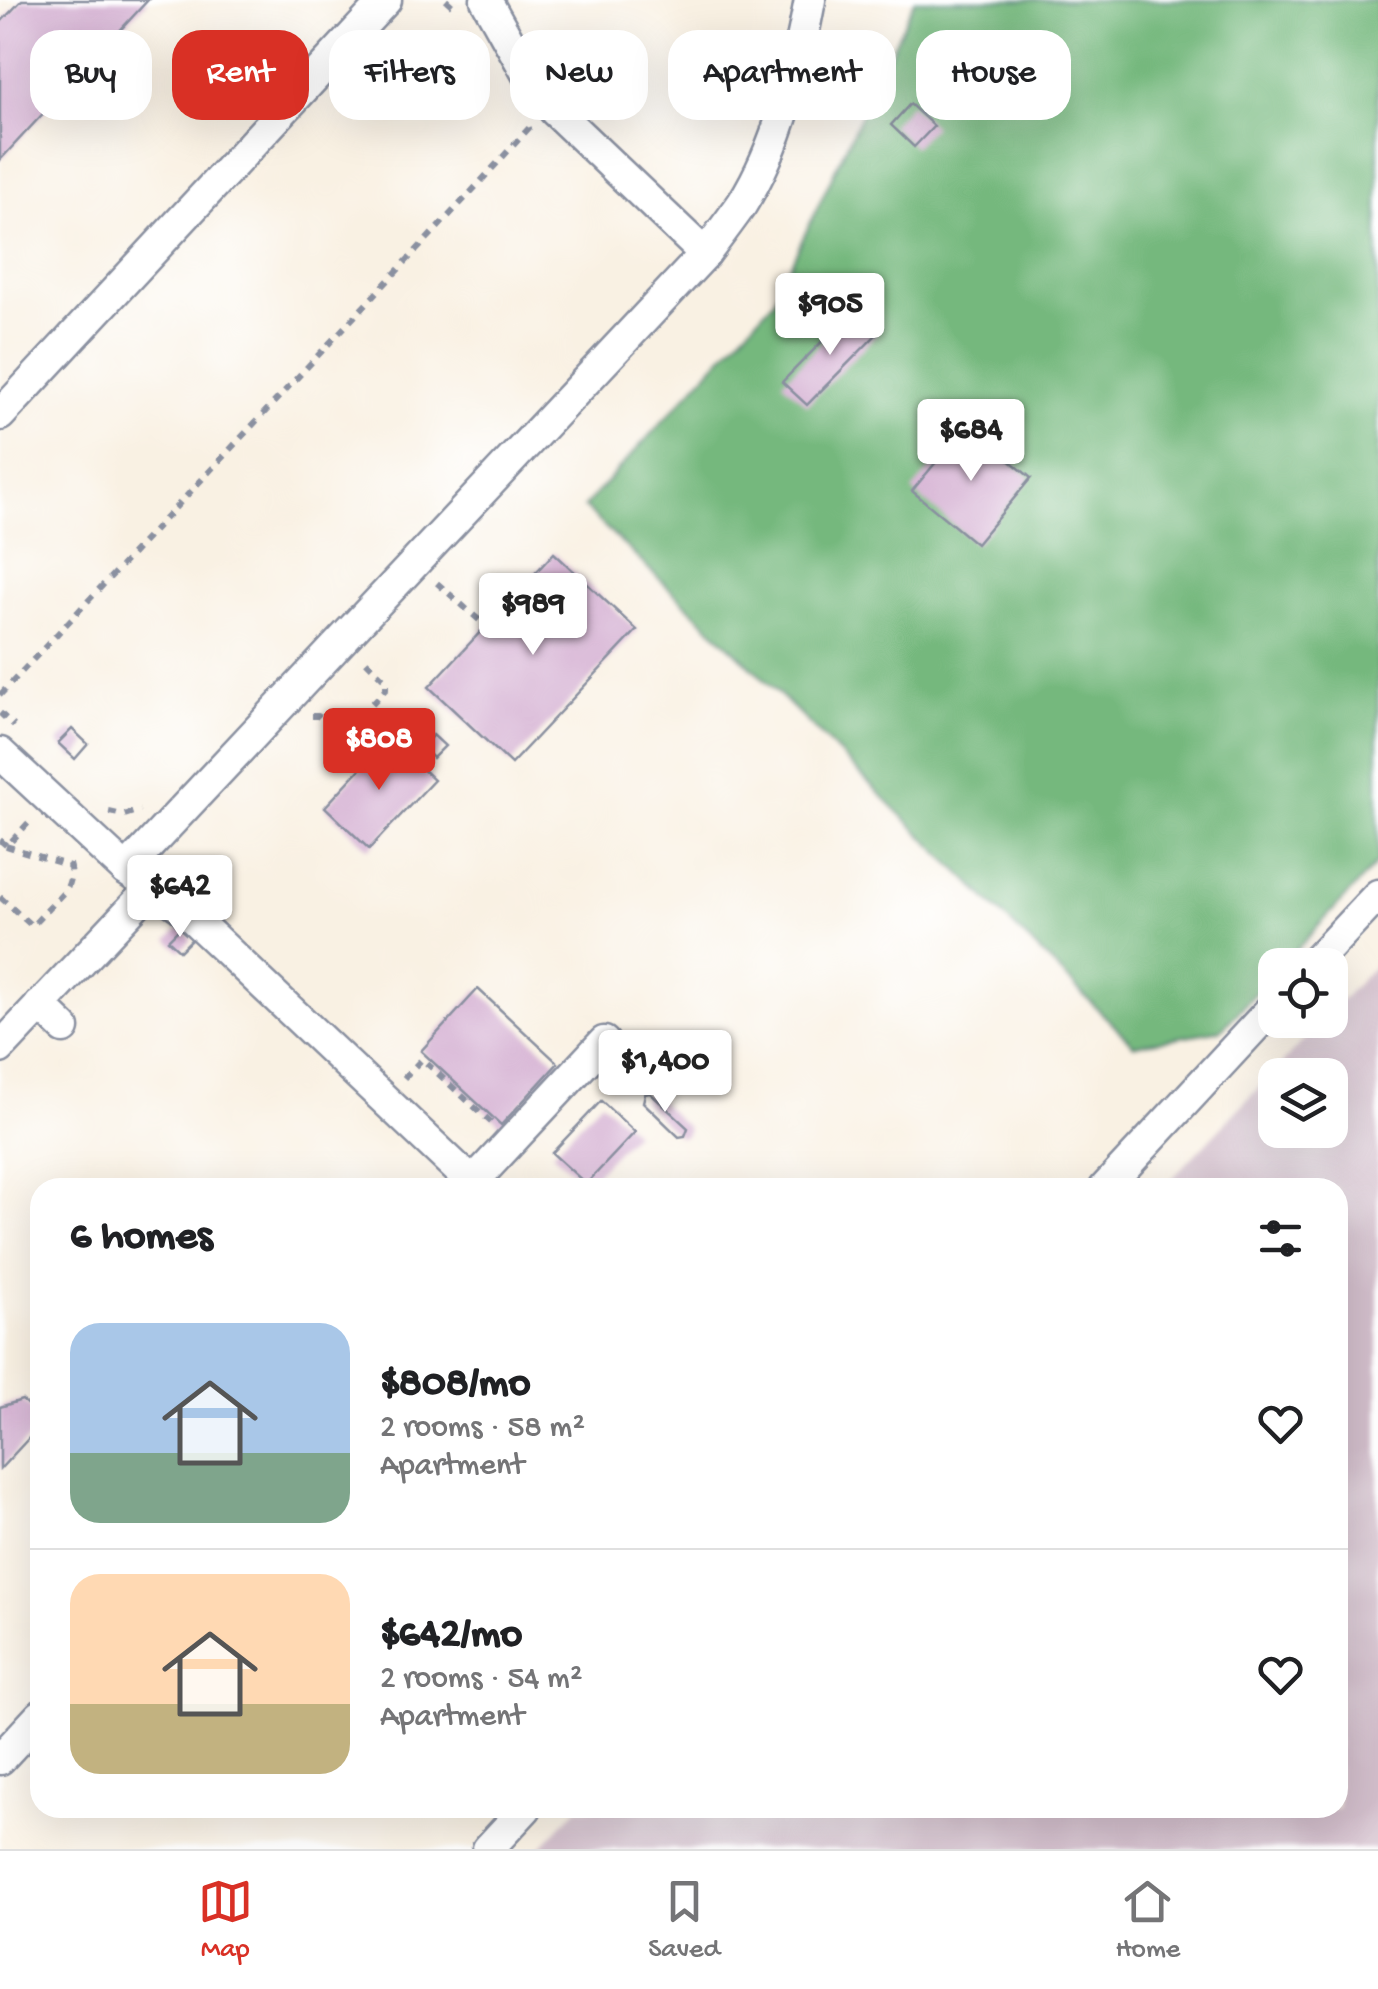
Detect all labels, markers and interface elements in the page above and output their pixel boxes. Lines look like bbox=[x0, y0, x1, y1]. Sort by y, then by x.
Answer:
chip: Buy bbox=[30, 30, 152, 120]
chip: Rent bbox=[172, 30, 309, 120]
chip: Filters bbox=[329, 30, 490, 120]
chip: New bbox=[510, 30, 648, 120]
chip: Apartment bbox=[668, 30, 896, 120]
chip: House bbox=[916, 30, 1071, 120]
pin: $905 bbox=[771, 273, 889, 358]
text: $905 bbox=[797, 286, 863, 324]
pin: $684 bbox=[912, 399, 1030, 484]
text: $684 bbox=[939, 412, 1003, 450]
pin: $989 bbox=[474, 573, 592, 658]
text: $989 bbox=[501, 586, 565, 624]
pin: $808 bbox=[320, 708, 438, 793]
text: $808 bbox=[345, 721, 413, 759]
pin: $642 bbox=[121, 855, 239, 940]
text: $642 bbox=[149, 868, 211, 906]
map controls bbox=[1258, 948, 1348, 1148]
button: locate bbox=[1258, 948, 1348, 1038]
pin: $1,400 bbox=[584, 1030, 746, 1115]
text: $1,400 bbox=[621, 1043, 709, 1081]
button: layers bbox=[1258, 1058, 1348, 1148]
icon: filters bbox=[1253, 1211, 1308, 1266]
text: 6 homes bbox=[70, 1214, 213, 1263]
text: $808/mo bbox=[380, 1361, 530, 1410]
icon: home bbox=[150, 1363, 270, 1483]
icon: heart bbox=[1253, 1396, 1308, 1451]
text: 2 rooms · 58 m² bbox=[380, 1410, 585, 1448]
text: Apartment bbox=[380, 1448, 524, 1486]
text: $642/mo bbox=[380, 1612, 522, 1661]
icon: home bbox=[150, 1614, 270, 1734]
icon: heart bbox=[1253, 1647, 1308, 1702]
text: 2 rooms · 54 m² bbox=[380, 1661, 582, 1699]
text: Apartment bbox=[380, 1699, 524, 1737]
tab: Map bbox=[198, 1874, 253, 1967]
tab: Saved bbox=[648, 1874, 720, 1967]
tab: Home bbox=[1115, 1874, 1180, 1967]

